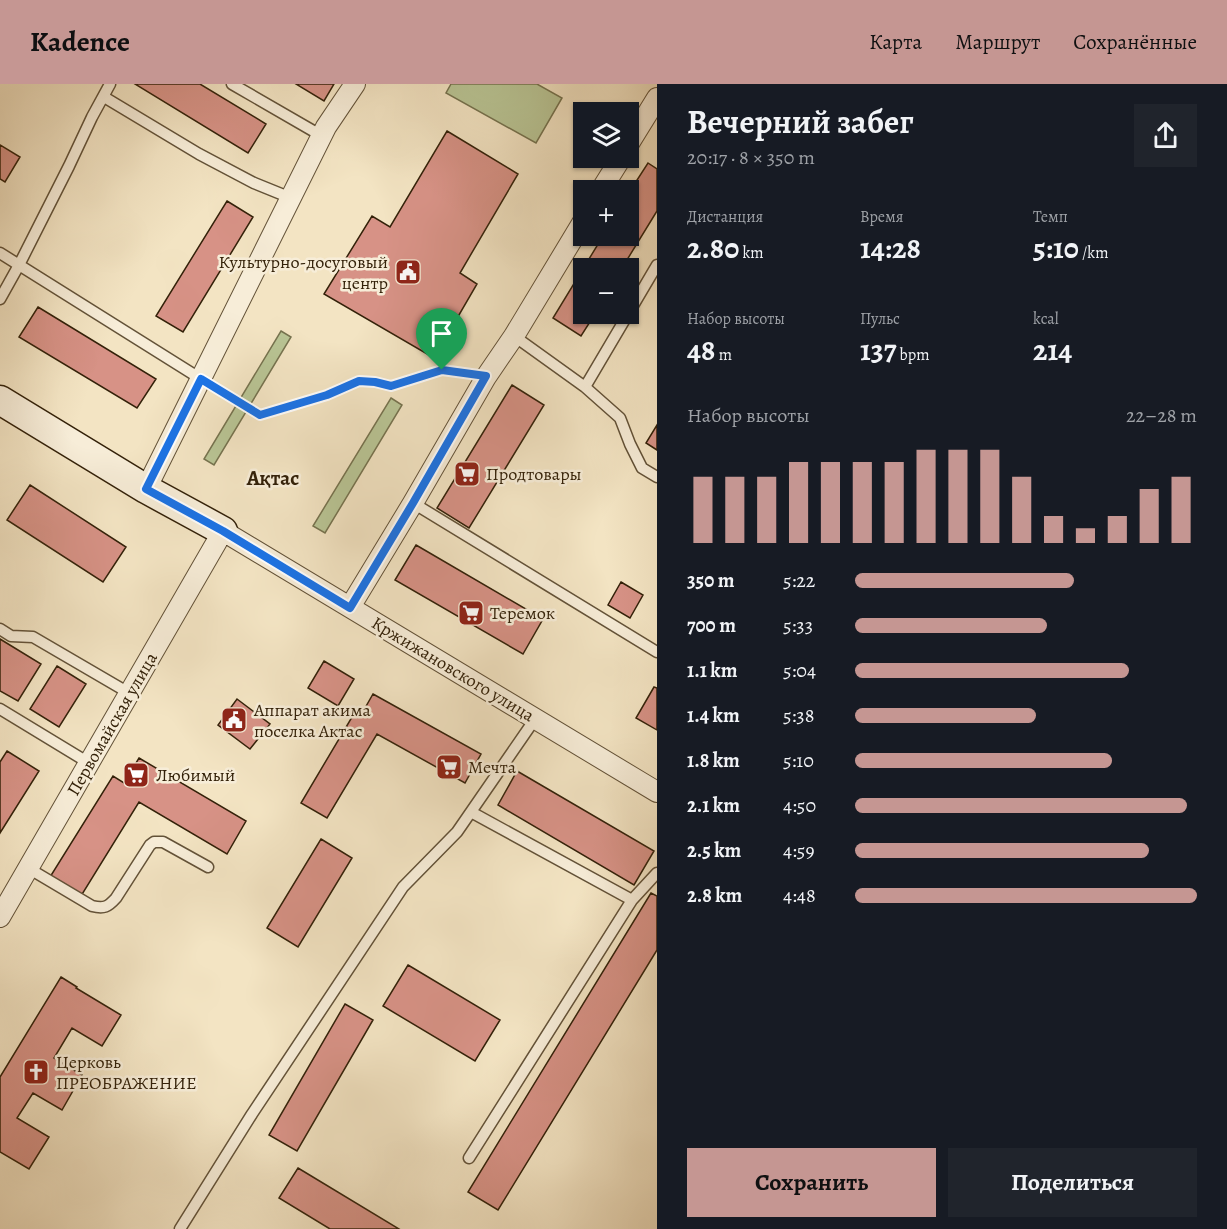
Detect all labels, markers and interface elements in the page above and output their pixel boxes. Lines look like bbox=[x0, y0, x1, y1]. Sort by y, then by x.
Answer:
text: Kadence bbox=[30, 23, 130, 61]
text: Карта bbox=[869, 28, 922, 56]
text: Маршрут bbox=[955, 28, 1040, 56]
text: Сохранённые bbox=[1073, 28, 1197, 56]
text: Вечерний забег bbox=[687, 99, 914, 144]
map controls bbox=[573, 102, 639, 324]
button: layers bbox=[573, 102, 639, 168]
button: share bbox=[1134, 104, 1197, 167]
text: 20:17 · 8 × 350 m bbox=[687, 144, 815, 171]
button: + bbox=[573, 180, 639, 246]
text: Дистанция bbox=[687, 206, 763, 228]
text: Время bbox=[860, 206, 904, 228]
text: Темп bbox=[1033, 206, 1068, 228]
text: 2.80 bbox=[687, 228, 739, 268]
text: 14:28 bbox=[860, 228, 921, 268]
text: 5:10 bbox=[1033, 228, 1079, 268]
text: km bbox=[739, 242, 764, 264]
text: /km bbox=[1079, 242, 1108, 264]
place label: Культурно-досуговый центр bbox=[218, 250, 388, 295]
public building icon: Культурно-досуговый центр bbox=[393, 257, 423, 287]
button: − bbox=[573, 258, 639, 324]
pin bbox=[416, 308, 467, 370]
text: Набор высоты bbox=[687, 308, 785, 330]
text: Пульс bbox=[860, 308, 900, 330]
text: kcal bbox=[1033, 308, 1059, 330]
icon: arrive bbox=[425, 317, 458, 350]
text: 48 bbox=[687, 330, 716, 370]
text: 137 bbox=[860, 330, 896, 370]
text: 214 bbox=[1033, 330, 1072, 370]
text: m bbox=[716, 344, 732, 366]
text: bpm bbox=[896, 344, 930, 366]
text: Набор высоты bbox=[687, 402, 810, 429]
text: 22–28 m bbox=[1126, 402, 1197, 429]
supermarket icon: Продтовары bbox=[452, 459, 482, 489]
place label: Продтовары bbox=[486, 462, 582, 486]
district label: Ақтас bbox=[246, 464, 299, 492]
text: 350 m bbox=[687, 567, 734, 594]
text: 5:22 bbox=[783, 567, 815, 594]
supermarket icon: Теремок bbox=[456, 598, 486, 628]
place label: Теремок bbox=[490, 601, 555, 625]
street label: Кржижановского улица bbox=[367, 611, 539, 728]
text: 700 m bbox=[687, 612, 736, 639]
text: 5:33 bbox=[783, 612, 813, 639]
street label: Первомайская улица bbox=[61, 647, 163, 800]
text: 1.1 km bbox=[687, 657, 737, 684]
text: 5:04 bbox=[783, 657, 816, 684]
place label: Аппарат акима поселка Актас bbox=[253, 698, 371, 743]
text: 1.4 km bbox=[687, 702, 740, 729]
text: 5:38 bbox=[783, 702, 814, 729]
public building icon: Аппарат акима поселка Актас bbox=[219, 705, 249, 735]
text: 1.8 km bbox=[687, 747, 740, 774]
text: 5:10 bbox=[783, 747, 814, 774]
supermarket icon: Мечта bbox=[434, 752, 464, 782]
place label: Мечта bbox=[468, 755, 517, 779]
supermarket icon: Любимый bbox=[121, 760, 151, 790]
place label: Любимый bbox=[156, 763, 235, 787]
text: 2.1 km bbox=[687, 792, 740, 819]
text: 4:50 bbox=[783, 792, 816, 819]
text: 2.5 km bbox=[687, 837, 741, 864]
text: 4:59 bbox=[783, 837, 815, 864]
text: 2.8 km bbox=[687, 882, 742, 909]
text: 4:48 bbox=[783, 882, 816, 909]
place label: Церковь ПРЕОБРАЖЕНИЕ bbox=[56, 1050, 197, 1095]
church icon: Церковь ПРЕОБРАЖЕНИЕ bbox=[21, 1057, 51, 1087]
button: Сохранить bbox=[687, 1148, 936, 1217]
button: Поделиться bbox=[948, 1148, 1197, 1217]

